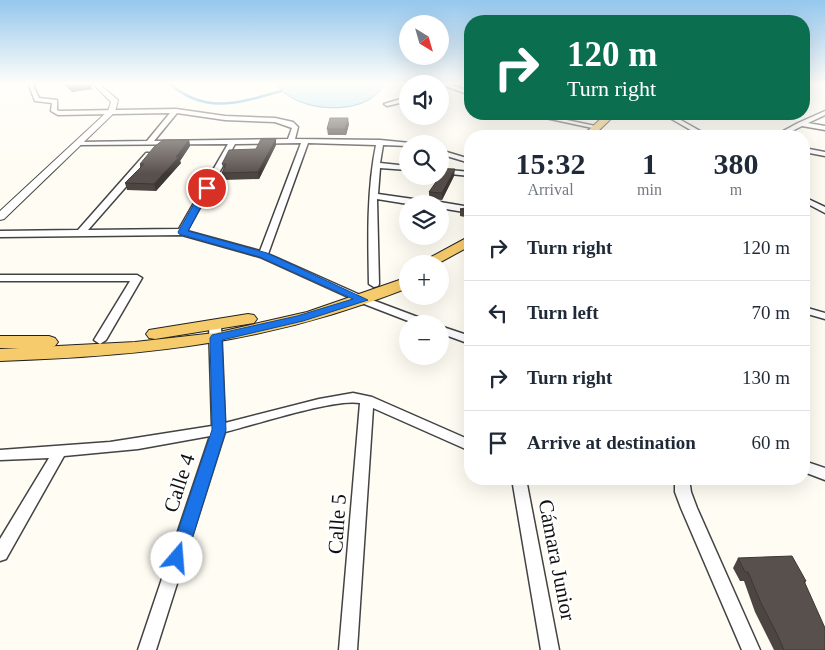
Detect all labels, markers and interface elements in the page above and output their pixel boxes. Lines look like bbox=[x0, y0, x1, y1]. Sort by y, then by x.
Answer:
north arrow bbox=[399, 15, 449, 65]
map controls bbox=[399, 15, 449, 365]
icon: right bbox=[484, 35, 549, 100]
text: 120 m bbox=[567, 35, 657, 74]
button: sound bbox=[399, 75, 449, 125]
text: Turn right bbox=[567, 76, 656, 101]
button: search bbox=[399, 135, 449, 185]
text: 15:32 bbox=[516, 147, 586, 180]
text: 1 bbox=[642, 147, 657, 180]
text: 380 bbox=[713, 147, 758, 180]
pin bbox=[186, 167, 228, 209]
icon: arrive bbox=[193, 174, 221, 202]
text: Arrival bbox=[527, 181, 574, 198]
text: min bbox=[637, 181, 662, 198]
text: m bbox=[730, 181, 742, 198]
button: layers bbox=[399, 195, 449, 245]
icon: right bbox=[484, 234, 512, 262]
text: Turn right bbox=[527, 237, 612, 258]
text: 120 m bbox=[742, 237, 790, 258]
button: + bbox=[399, 255, 449, 305]
icon: left bbox=[484, 299, 512, 327]
text: Turn left bbox=[527, 302, 599, 323]
text: 70 m bbox=[751, 302, 790, 323]
button: − bbox=[399, 315, 449, 365]
icon: right bbox=[484, 364, 512, 392]
text: Turn right bbox=[527, 367, 612, 388]
text: 130 m bbox=[742, 367, 790, 388]
icon: arrive bbox=[484, 429, 512, 457]
text: Arrive at destination bbox=[527, 432, 696, 453]
text: 60 m bbox=[751, 432, 790, 453]
street label: Calle 4 bbox=[158, 450, 200, 515]
street label: Calle 5 bbox=[323, 493, 351, 555]
street label: Cámara Junior bbox=[533, 497, 581, 623]
position arrow bbox=[150, 531, 202, 583]

